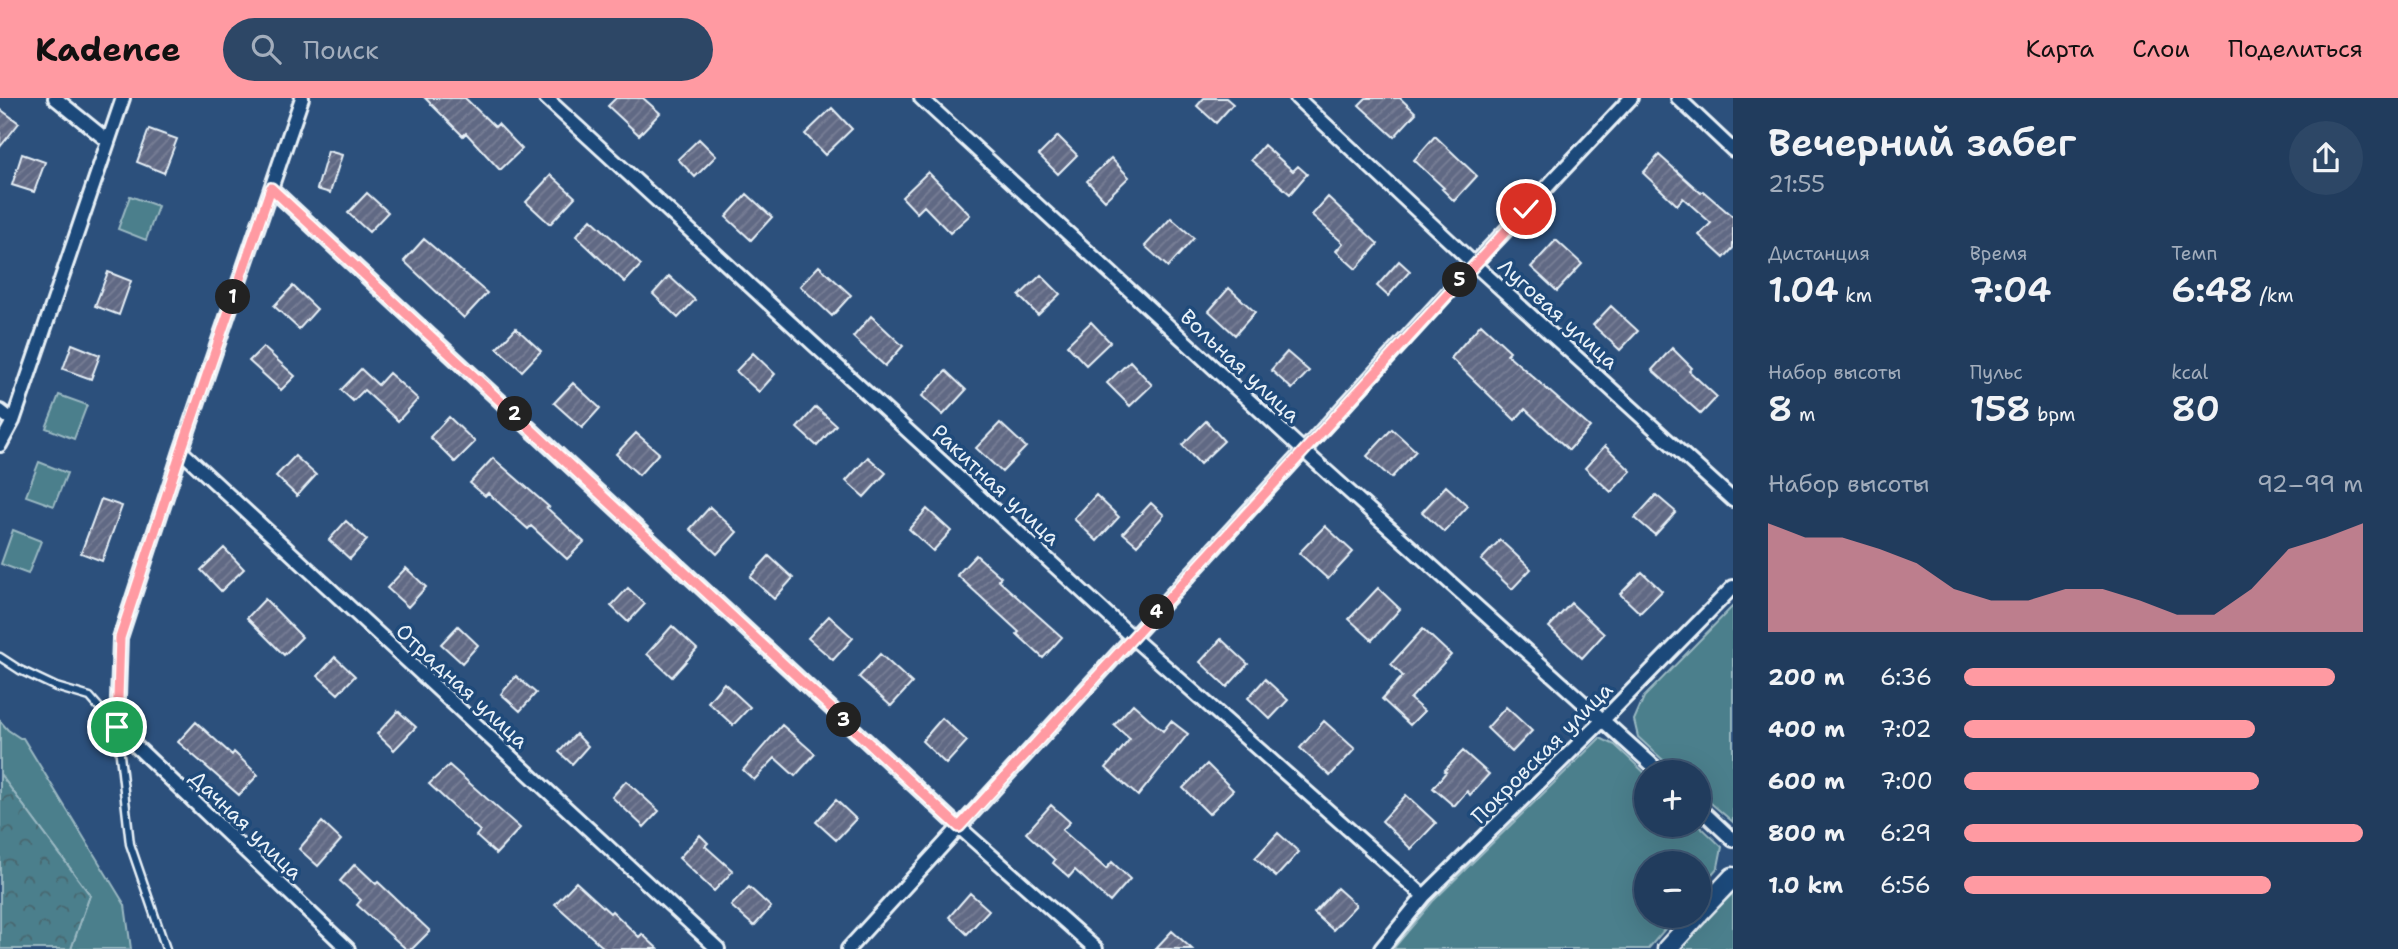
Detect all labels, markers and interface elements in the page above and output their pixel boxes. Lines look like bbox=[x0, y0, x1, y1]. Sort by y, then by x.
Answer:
search box bbox=[223, 18, 713, 81]
text: Kadence bbox=[35, 27, 181, 72]
icon: search bbox=[247, 30, 285, 68]
text: Поиск bbox=[303, 32, 379, 67]
text: Карта bbox=[2026, 33, 2094, 65]
text: Слои bbox=[2132, 33, 2190, 65]
text: Поделиться bbox=[2228, 33, 2363, 65]
text: Вечерний забег bbox=[1768, 117, 2076, 168]
button: share bbox=[2289, 121, 2363, 195]
text: 21:55 bbox=[1768, 169, 1825, 199]
pin bbox=[1496, 179, 1556, 239]
icon: check bbox=[1507, 190, 1545, 228]
text: Дистанция bbox=[1768, 241, 1870, 266]
text: Время bbox=[1970, 241, 2028, 266]
text: Темп bbox=[2171, 241, 2217, 266]
street label: Луговая улица bbox=[1492, 252, 1624, 376]
pin: 5 bbox=[1442, 262, 1478, 298]
text: 1.04 bbox=[1768, 266, 1839, 313]
text: 7:04 bbox=[1970, 266, 2052, 313]
text: 6:48 bbox=[2171, 266, 2253, 313]
text: 5 bbox=[1454, 267, 1465, 292]
pin: 1 bbox=[216, 280, 250, 314]
text: km bbox=[1839, 283, 1872, 308]
text: /km bbox=[2253, 283, 2294, 308]
text: 1 bbox=[228, 284, 237, 309]
street label: Вольная улица bbox=[1174, 303, 1306, 429]
text: Набор высоты bbox=[1768, 360, 1901, 385]
text: Пульс bbox=[1970, 360, 2023, 385]
text: kcal bbox=[2171, 360, 2208, 385]
text: 8 bbox=[1768, 385, 1793, 432]
text: 158 bbox=[1970, 385, 2031, 432]
text: 80 bbox=[2171, 385, 2220, 432]
pin: 2 bbox=[498, 396, 532, 432]
text: 2 bbox=[508, 401, 521, 426]
text: m bbox=[1793, 402, 1815, 427]
text: bpm bbox=[2031, 402, 2075, 427]
street label: Ракитная улица bbox=[926, 418, 1066, 552]
text: Набор высоты bbox=[1768, 469, 1929, 499]
text: 92–99 m bbox=[2257, 469, 2363, 499]
pin: 4 bbox=[1140, 594, 1174, 630]
text: 4 bbox=[1150, 599, 1163, 624]
street label: Отрадная улица bbox=[390, 617, 534, 755]
text: 200 m bbox=[1768, 662, 1845, 692]
text: 6:36 bbox=[1880, 662, 1932, 692]
street label: Покровская улица bbox=[1465, 676, 1619, 830]
pin bbox=[87, 697, 147, 757]
pin: 3 bbox=[826, 702, 862, 738]
text: 3 bbox=[837, 707, 850, 732]
icon: arrive bbox=[98, 708, 136, 746]
text: 400 m bbox=[1768, 714, 1845, 744]
text: 7:02 bbox=[1880, 714, 1932, 744]
map controls bbox=[1634, 760, 1711, 928]
button: + bbox=[1634, 760, 1711, 837]
street label: Дачная улица bbox=[184, 764, 308, 886]
text: 600 m bbox=[1768, 766, 1845, 796]
text: 7:00 bbox=[1880, 766, 1933, 796]
text: 800 m bbox=[1768, 818, 1845, 848]
text: 6:29 bbox=[1880, 818, 1931, 848]
button: − bbox=[1634, 851, 1711, 928]
text: 1.0 km bbox=[1768, 870, 1843, 900]
text: 6:56 bbox=[1880, 870, 1931, 900]

